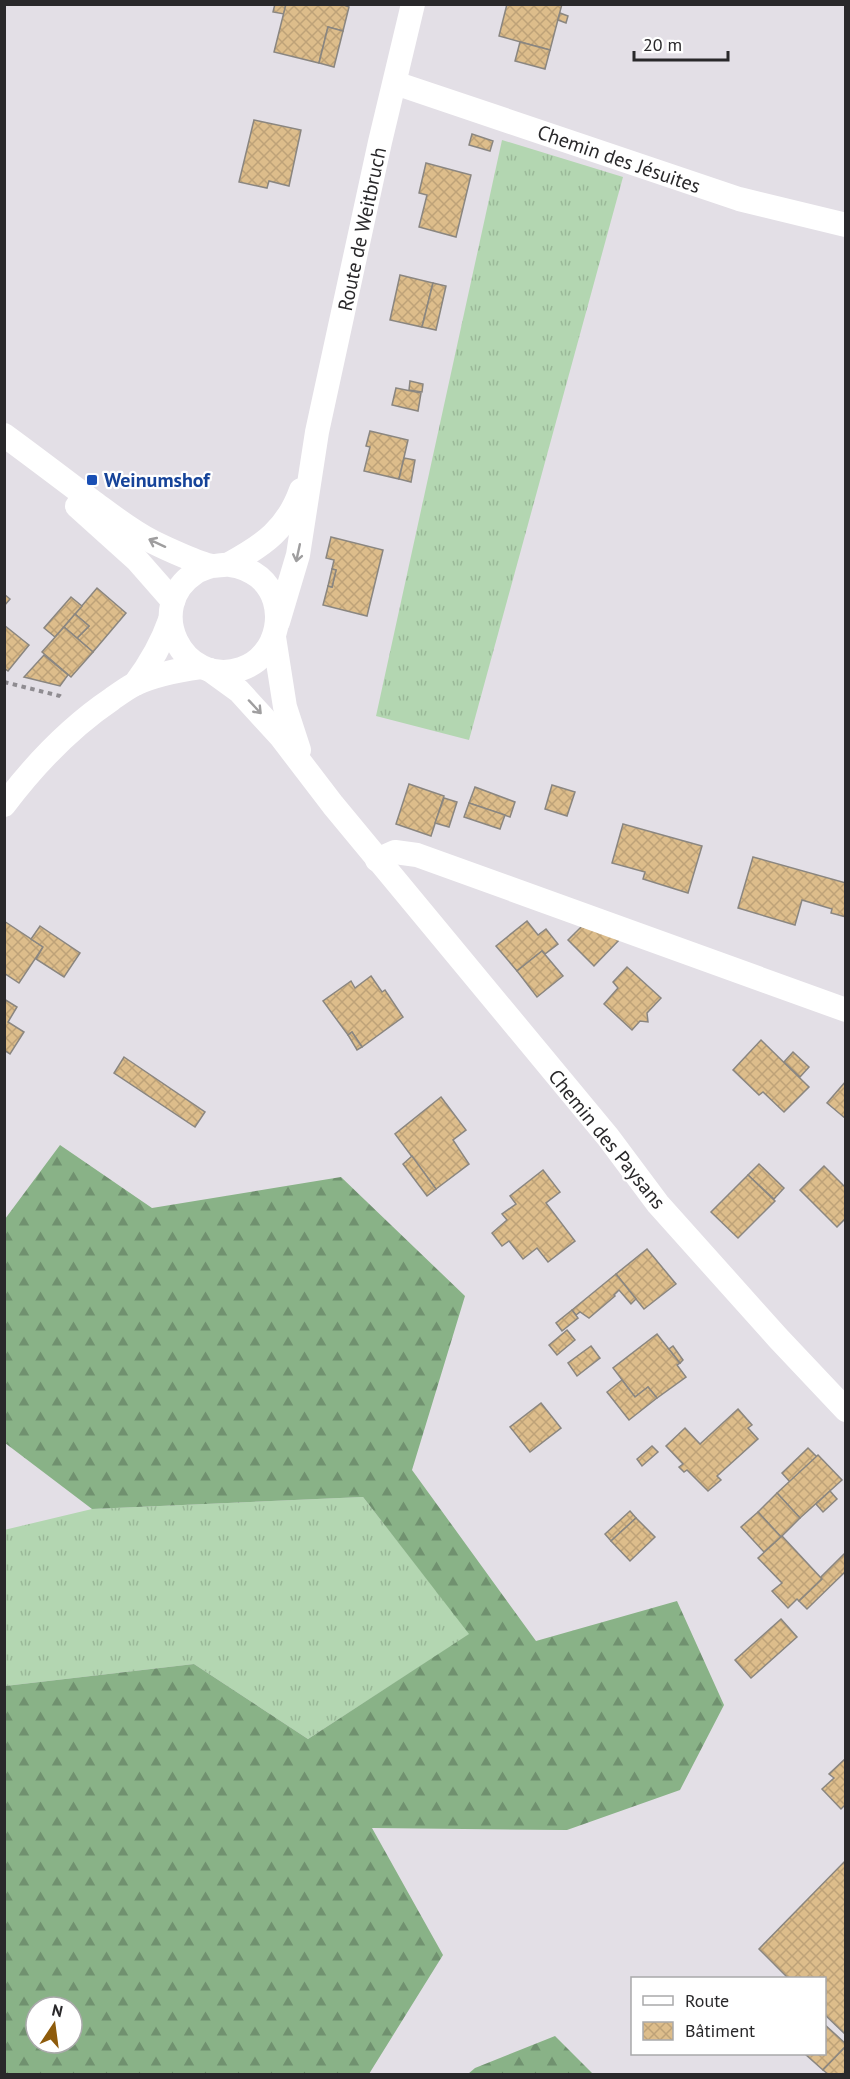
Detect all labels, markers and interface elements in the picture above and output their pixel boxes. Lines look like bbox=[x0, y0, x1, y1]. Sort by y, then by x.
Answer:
scale bar bbox=[634, 24, 728, 62]
text: 20 m bbox=[643, 33, 682, 56]
street label: Chemin des Jésuites bbox=[534, 119, 704, 199]
street label: Route de Weitbruch bbox=[332, 145, 392, 313]
place label: Weinumshof bbox=[104, 467, 211, 493]
marker: Weinumshof bbox=[85, 473, 99, 487]
one-way arrow bbox=[149, 537, 167, 549]
one-way arrow bbox=[292, 543, 303, 563]
one-way arrow bbox=[248, 700, 262, 715]
street label: Chemin des Paysans bbox=[543, 1064, 671, 1214]
legend bbox=[631, 1977, 826, 2055]
text: Route bbox=[685, 1989, 729, 2012]
north arrow bbox=[24, 1995, 84, 2055]
text: N bbox=[50, 1999, 65, 2021]
text: Bâtiment bbox=[685, 2019, 755, 2042]

